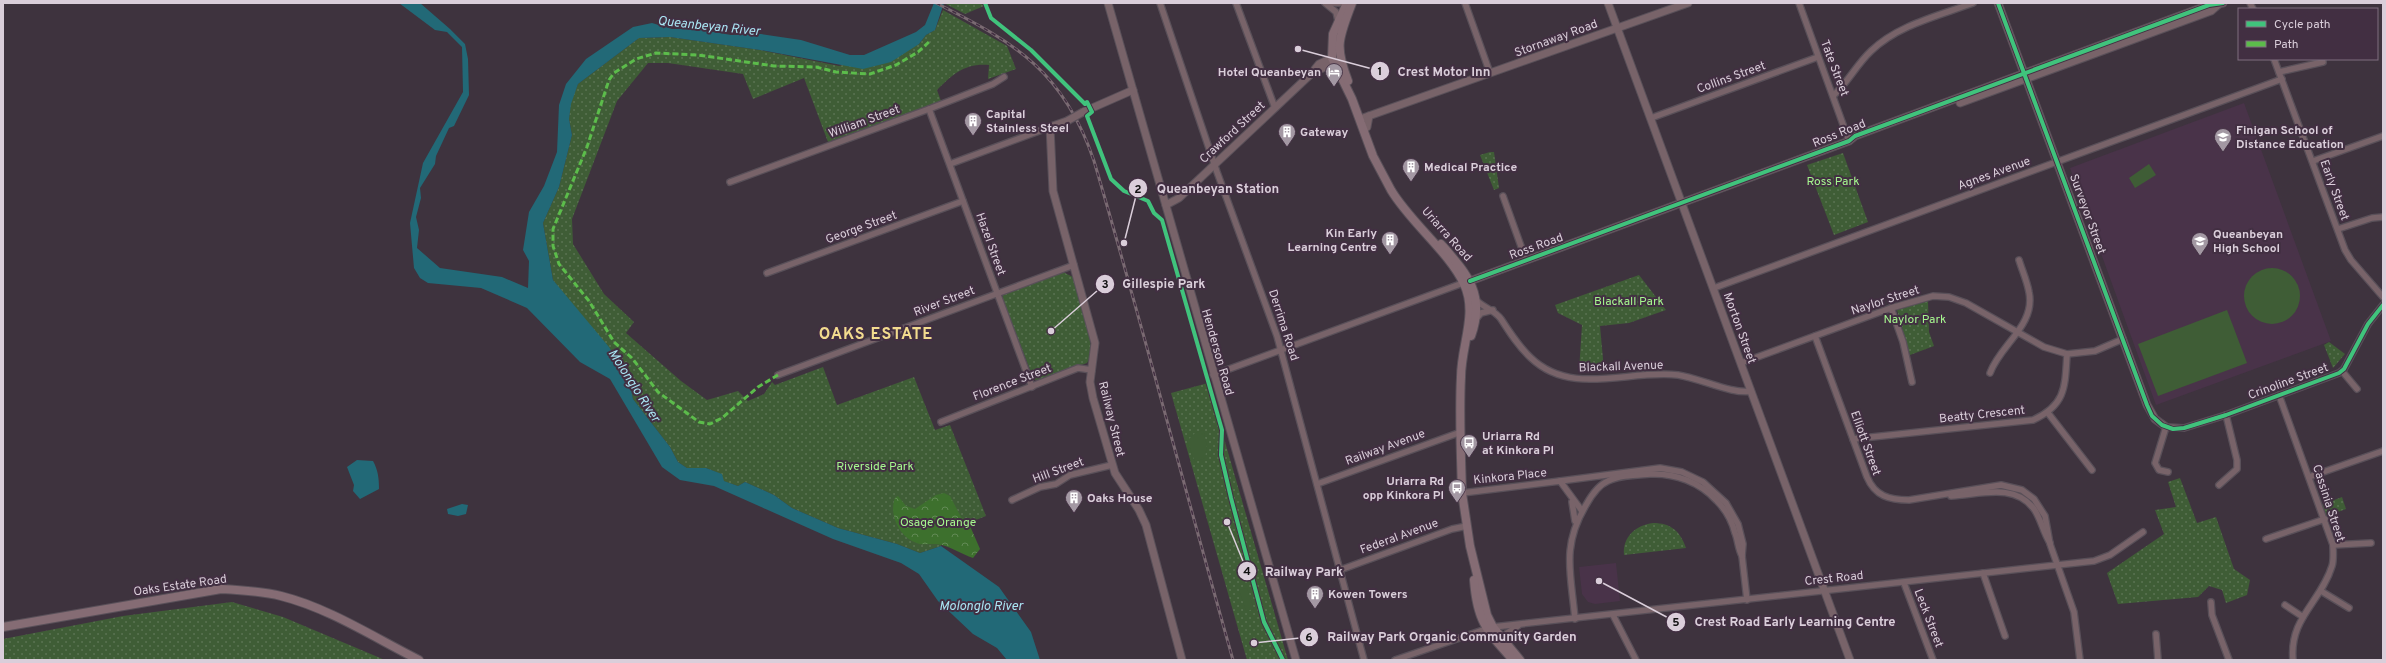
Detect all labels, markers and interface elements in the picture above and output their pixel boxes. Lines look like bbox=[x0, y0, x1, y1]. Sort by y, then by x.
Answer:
legend bbox=[2238, 8, 2378, 60]
water label: Queanbeyan River bbox=[657, 14, 762, 40]
street label: Stornaway Road bbox=[1513, 16, 1600, 61]
text: Cycle path bbox=[2274, 17, 2331, 33]
text: Path bbox=[2274, 37, 2299, 53]
street label: Tate Street bbox=[1816, 38, 1852, 99]
street label: Collins Street bbox=[1695, 58, 1768, 98]
callout: Crest Motor Inn bbox=[1370, 59, 1499, 84]
hotel icon: Hotel Queanbeyan bbox=[1324, 62, 1344, 87]
text: 1 bbox=[1378, 64, 1382, 80]
place label: Hotel Queanbeyan bbox=[1218, 65, 1321, 81]
text: Crest Motor Inn bbox=[1397, 65, 1491, 81]
street label: Crawford Street bbox=[1196, 98, 1269, 167]
street label: William Street bbox=[826, 102, 902, 142]
place label: Capital Stainless Steel bbox=[986, 107, 1069, 137]
building icon: Capital Stainless Steel bbox=[963, 111, 983, 136]
street label: Ross Road bbox=[1810, 116, 1868, 152]
building icon: Gateway bbox=[1277, 122, 1297, 147]
place label: Finigan School of Distance Education bbox=[2236, 123, 2344, 153]
place label: Gateway bbox=[1300, 125, 1348, 141]
school or university icon: Finigan School of Distance Education bbox=[2213, 127, 2233, 152]
street label: Agnes Avenue bbox=[1956, 153, 2033, 194]
building icon: Medical Practice bbox=[1401, 157, 1421, 182]
street label: Early Street bbox=[2316, 158, 2352, 223]
place label: Medical Practice bbox=[1424, 160, 1518, 176]
street label: Surveyor Street bbox=[2065, 172, 2109, 257]
park label: Ross Park bbox=[1806, 174, 1860, 190]
callout: Queanbeyan Station bbox=[1128, 176, 1287, 201]
text: 2 bbox=[1134, 182, 1142, 198]
text: Queanbeyan Station bbox=[1157, 182, 1279, 198]
street label: Uriarra Road bbox=[1417, 204, 1475, 265]
street label: George Street bbox=[823, 208, 899, 248]
street label: Hazel Street bbox=[971, 211, 1009, 278]
place label: Kin Early Learning Centre bbox=[1288, 226, 1377, 256]
place label: Queanbeyan High School bbox=[2213, 227, 2283, 257]
building icon: Kin Early Learning Centre bbox=[1380, 230, 1400, 255]
street label: Ross Road bbox=[1507, 230, 1565, 264]
school or university icon: Queanbeyan High School bbox=[2190, 231, 2210, 256]
callout: Gillespie Park bbox=[1095, 271, 1214, 296]
text: 3 bbox=[1101, 277, 1109, 293]
text: Gillespie Park bbox=[1122, 277, 1206, 293]
street label: Naylor Street bbox=[1849, 282, 1922, 320]
street label: River Street bbox=[912, 283, 977, 321]
street label: Derrima Road bbox=[1264, 288, 1302, 363]
street label: Morton Street bbox=[1719, 290, 1759, 366]
park label: Blackall Park bbox=[1594, 294, 1664, 310]
street label: Henderson Road bbox=[1197, 307, 1237, 397]
park label: Naylor Park bbox=[1884, 312, 1946, 328]
district label: OAKS ESTATE bbox=[819, 325, 933, 345]
water label: Molonglo River bbox=[604, 347, 663, 426]
street label: Blackall Avenue bbox=[1578, 358, 1664, 376]
street label: Crinoline Street bbox=[2246, 360, 2331, 404]
street label: Florence Street bbox=[971, 361, 1054, 405]
street label: Railway Street bbox=[1094, 380, 1128, 459]
street label: Beatty Crescent bbox=[1938, 403, 2026, 427]
street label: Elliott Street bbox=[1846, 409, 1884, 478]
street label: Railway Avenue bbox=[1343, 426, 1428, 470]
place label: Uriarra Rd at Kinkora Pl bbox=[1482, 429, 1554, 459]
bus stop icon: Uriarra Rd at Kinkora Pl bbox=[1459, 433, 1479, 458]
street label: Hill Street bbox=[1030, 454, 1086, 488]
park label: Riverside Park bbox=[836, 459, 914, 475]
street label: Cassinia Street bbox=[2308, 463, 2348, 544]
street label: Kinkora Place bbox=[1473, 465, 1548, 489]
place label: Uriarra Rd opp Kinkora Pl bbox=[1363, 474, 1444, 504]
bus stop icon: Uriarra Rd opp Kinkora Pl bbox=[1447, 478, 1467, 503]
building icon: Oaks House bbox=[1064, 488, 1084, 513]
place label: Oaks House bbox=[1087, 491, 1153, 507]
park label: Osage Orange bbox=[900, 515, 976, 531]
street label: Federal Avenue bbox=[1358, 515, 1441, 559]
callout: Railway Park bbox=[1237, 559, 1352, 584]
text: 4 bbox=[1243, 564, 1251, 580]
text: Railway Park bbox=[1265, 565, 1343, 581]
street label: Crest Road bbox=[1804, 568, 1864, 590]
street label: Oaks Estate Road bbox=[133, 572, 228, 600]
building icon: Kowen Towers bbox=[1305, 584, 1325, 609]
place label: Kowen Towers bbox=[1328, 587, 1408, 603]
street label: Leck Street bbox=[1910, 587, 1947, 650]
water label: Molonglo River bbox=[939, 599, 1024, 615]
callout: Crest Road Early Learning Centre bbox=[1666, 609, 1904, 634]
text: 5 bbox=[1672, 615, 1680, 631]
text: Crest Road Early Learning Centre bbox=[1694, 615, 1896, 631]
callout: Railway Park Organic Community Garden bbox=[1299, 624, 1585, 649]
text: 6 bbox=[1305, 630, 1313, 646]
text: Railway Park Organic Community Garden bbox=[1327, 630, 1577, 646]

